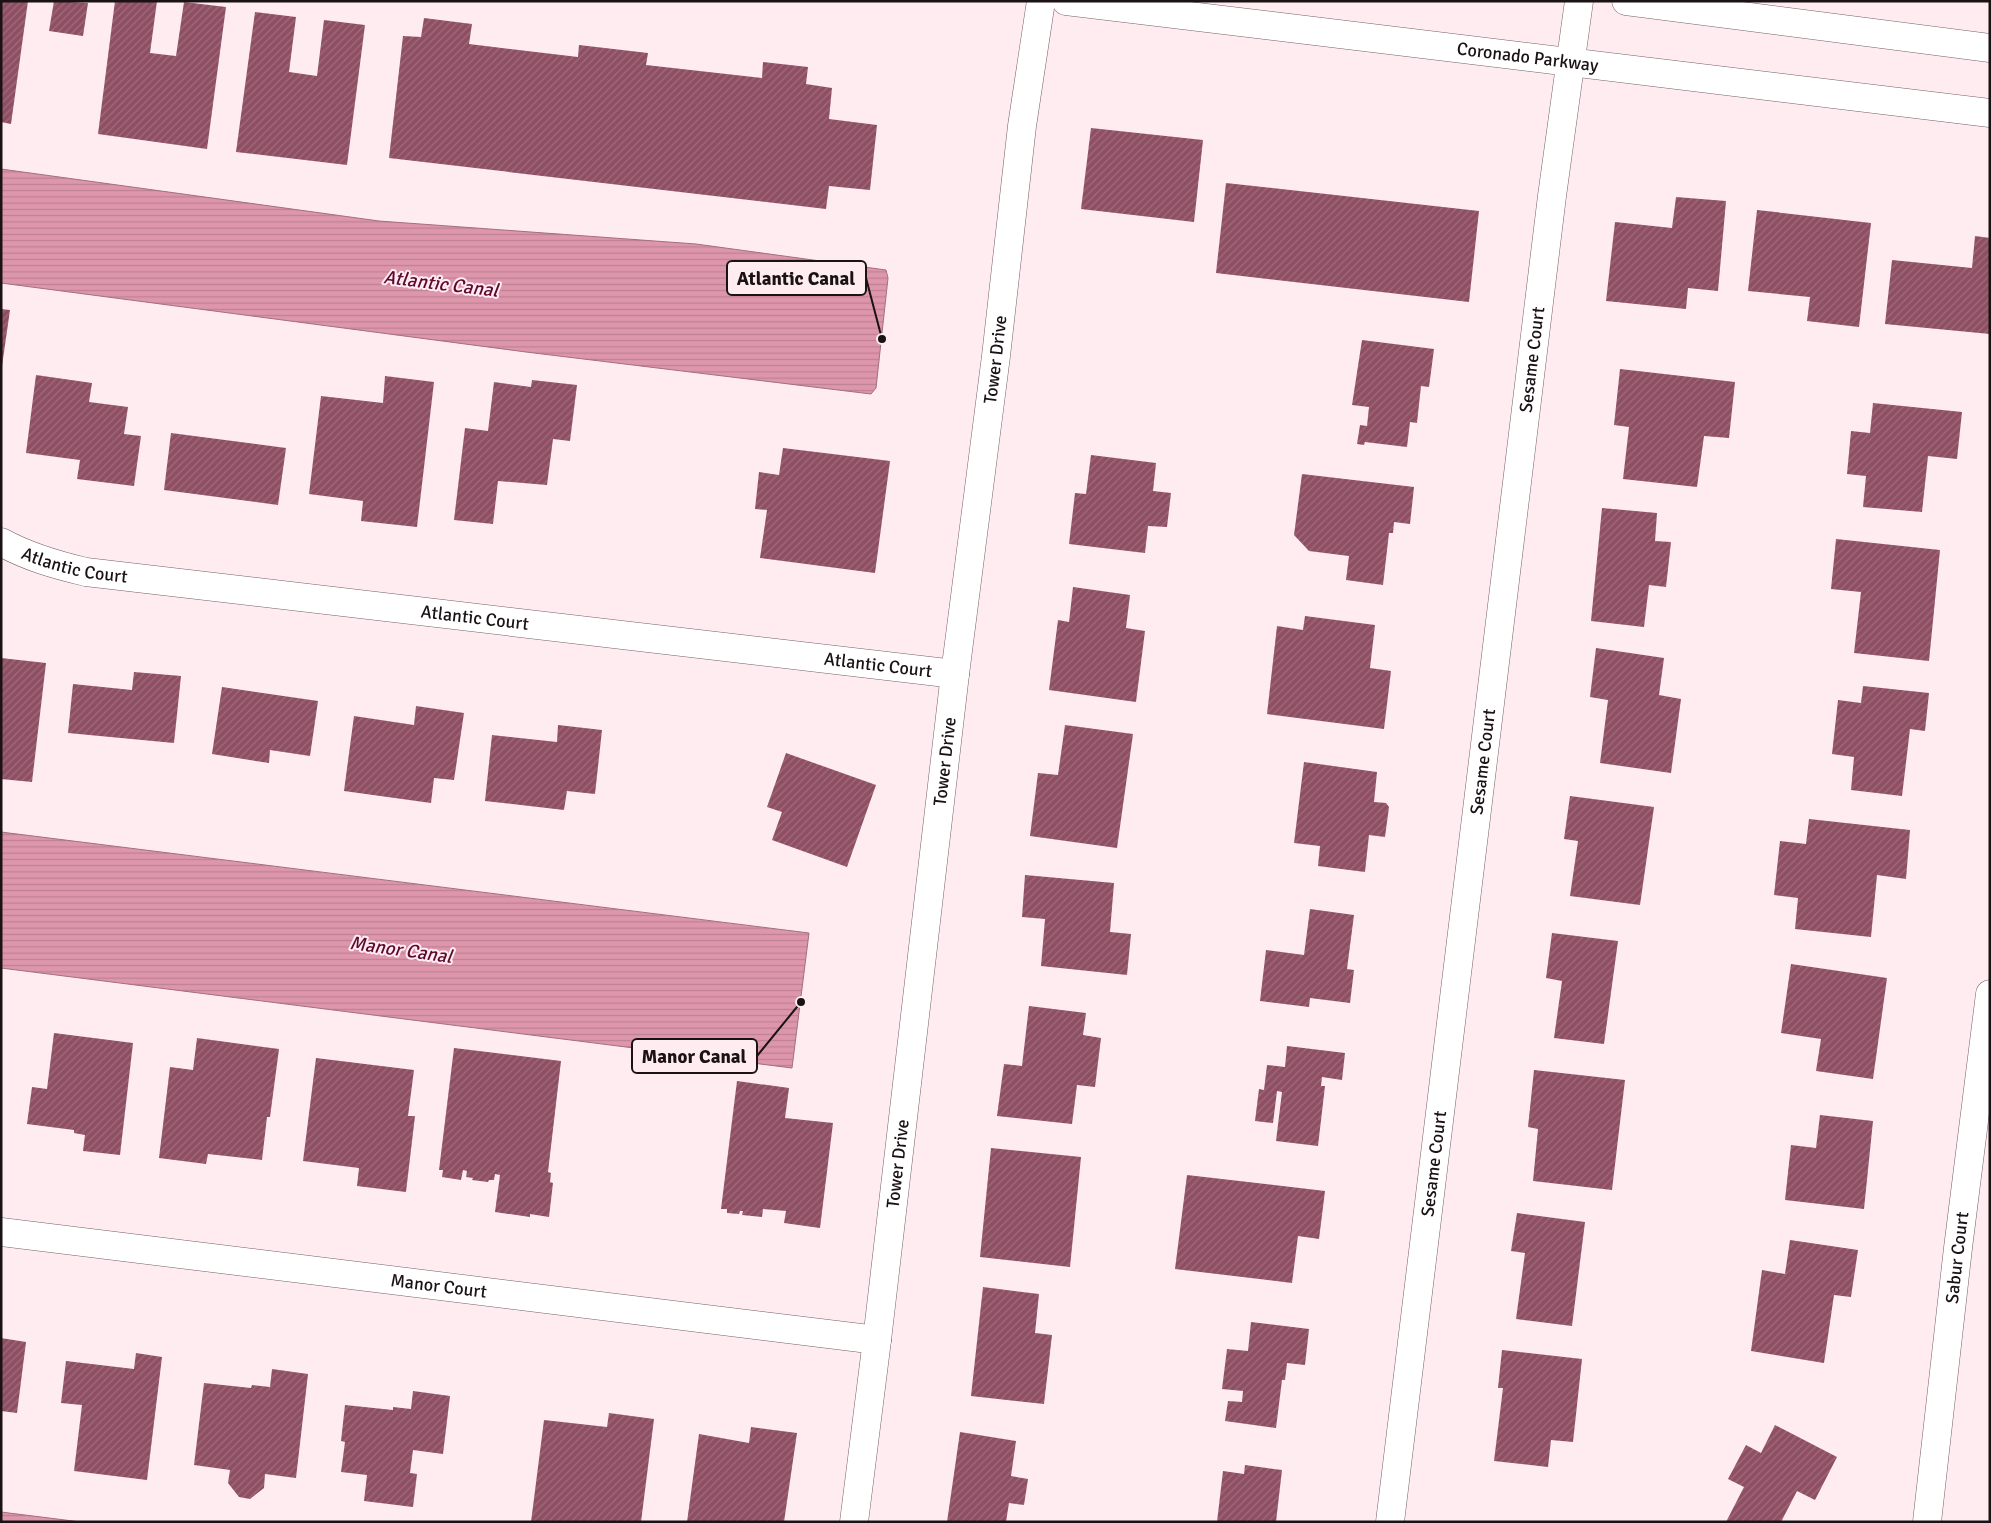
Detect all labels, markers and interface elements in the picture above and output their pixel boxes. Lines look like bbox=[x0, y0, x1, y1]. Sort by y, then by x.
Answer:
street label: Coronado Parkway bbox=[1456, 37, 1600, 77]
callout: Atlantic Canal bbox=[727, 261, 866, 295]
water label: Atlantic Canal bbox=[382, 265, 501, 303]
text: Atlantic Canal bbox=[737, 267, 855, 291]
street label: Sesame Court bbox=[1515, 305, 1549, 414]
street label: Tower Drive bbox=[979, 314, 1012, 405]
street label: Atlantic Court bbox=[18, 542, 129, 588]
street label: Atlantic Court bbox=[420, 600, 530, 635]
street label: Atlantic Court bbox=[823, 648, 933, 682]
street label: Sesame Court bbox=[1466, 707, 1500, 816]
street label: Tower Drive bbox=[929, 716, 961, 807]
water label: Manor Canal bbox=[348, 931, 455, 969]
callout: Manor Canal bbox=[632, 1039, 757, 1073]
text: Manor Canal bbox=[641, 1045, 747, 1069]
street label: Sesame Court bbox=[1416, 1109, 1451, 1218]
street label: Tower Drive bbox=[882, 1118, 914, 1209]
street label: Sabur Court bbox=[1941, 1210, 1973, 1305]
street label: Manor Court bbox=[389, 1269, 488, 1303]

